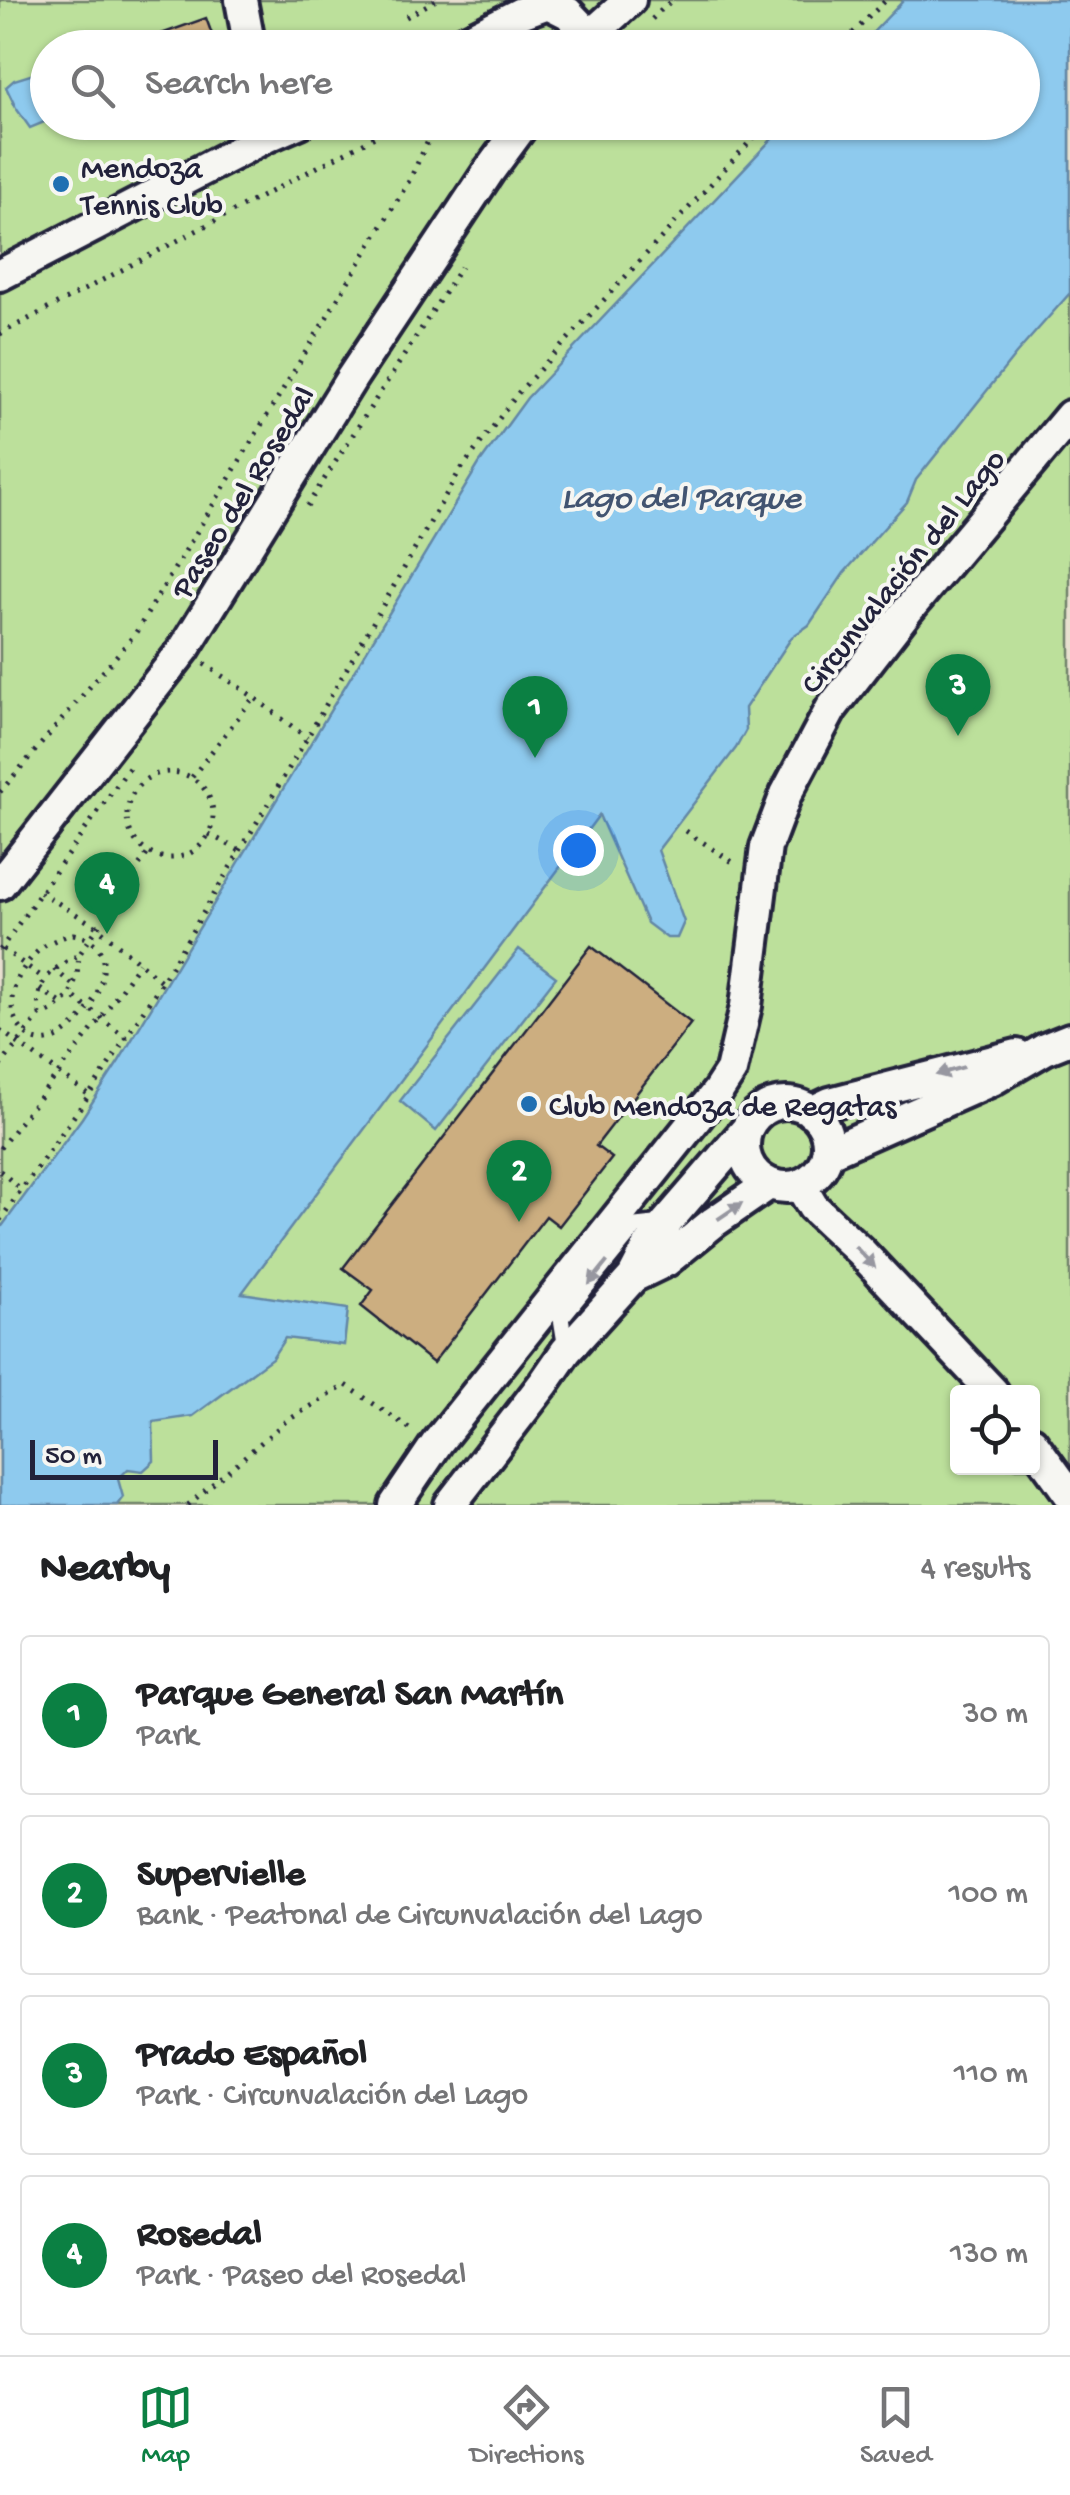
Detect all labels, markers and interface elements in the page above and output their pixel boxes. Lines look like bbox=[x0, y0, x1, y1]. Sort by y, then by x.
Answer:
search box bbox=[30, 30, 1040, 140]
icon: search bbox=[65, 58, 120, 113]
text: Search here bbox=[145, 63, 332, 107]
place label: Mendoza Tennis Club bbox=[79, 152, 223, 227]
marker: Mendoza Tennis Club bbox=[50, 173, 72, 195]
street label: Paseo del Rosedal bbox=[164, 381, 326, 608]
street label: Circunvalación del Lago bbox=[794, 443, 1016, 704]
water label: Lago del Parque bbox=[561, 480, 803, 521]
pin: 3 bbox=[926, 654, 990, 736]
pin: 1 bbox=[502, 676, 568, 758]
your location bbox=[553, 825, 604, 876]
pin: 4 bbox=[74, 852, 140, 934]
one-way arrow bbox=[934, 1064, 965, 1080]
place label: Club Mendoza de Regatas bbox=[549, 1090, 898, 1128]
marker: Club Mendoza de Regatas bbox=[518, 1093, 540, 1115]
pin: 2 bbox=[486, 1140, 552, 1222]
one-way arrow bbox=[716, 1202, 743, 1221]
one-way arrow bbox=[852, 1245, 876, 1269]
one-way arrow bbox=[588, 1260, 609, 1286]
map controls bbox=[950, 1385, 1040, 1475]
button: locate bbox=[950, 1385, 1040, 1475]
scale bar bbox=[30, 1435, 218, 1480]
text: 50 m bbox=[45, 1441, 102, 1474]
text: Nearby bbox=[40, 1546, 170, 1595]
text: 4 results bbox=[921, 1551, 1030, 1589]
text: Parque General San Martín bbox=[137, 1674, 563, 1718]
text: 1 bbox=[68, 1696, 81, 1734]
text: 30 m bbox=[963, 1696, 1028, 1734]
text: Park bbox=[137, 1718, 198, 1756]
text: Supervielle bbox=[137, 1854, 305, 1898]
text: 2 bbox=[67, 1876, 82, 1914]
text: 100 m bbox=[948, 1876, 1028, 1914]
text: Bank · Peatonal de Circunvalación del Lago bbox=[137, 1898, 703, 1936]
text: Prado Español bbox=[137, 2034, 367, 2078]
text: 3 bbox=[66, 2056, 83, 2094]
text: 110 m bbox=[954, 2056, 1028, 2094]
text: Park · Circunvalación del Lago bbox=[137, 2078, 528, 2116]
text: Rosedal bbox=[137, 2214, 262, 2258]
text: 4 bbox=[67, 2236, 82, 2274]
text: 130 m bbox=[950, 2236, 1028, 2274]
text: Park · Paseo del Rosedal bbox=[137, 2258, 466, 2296]
tab: Map bbox=[138, 2380, 193, 2473]
tab: Directions bbox=[470, 2380, 584, 2473]
tab: Saved bbox=[860, 2380, 932, 2473]

